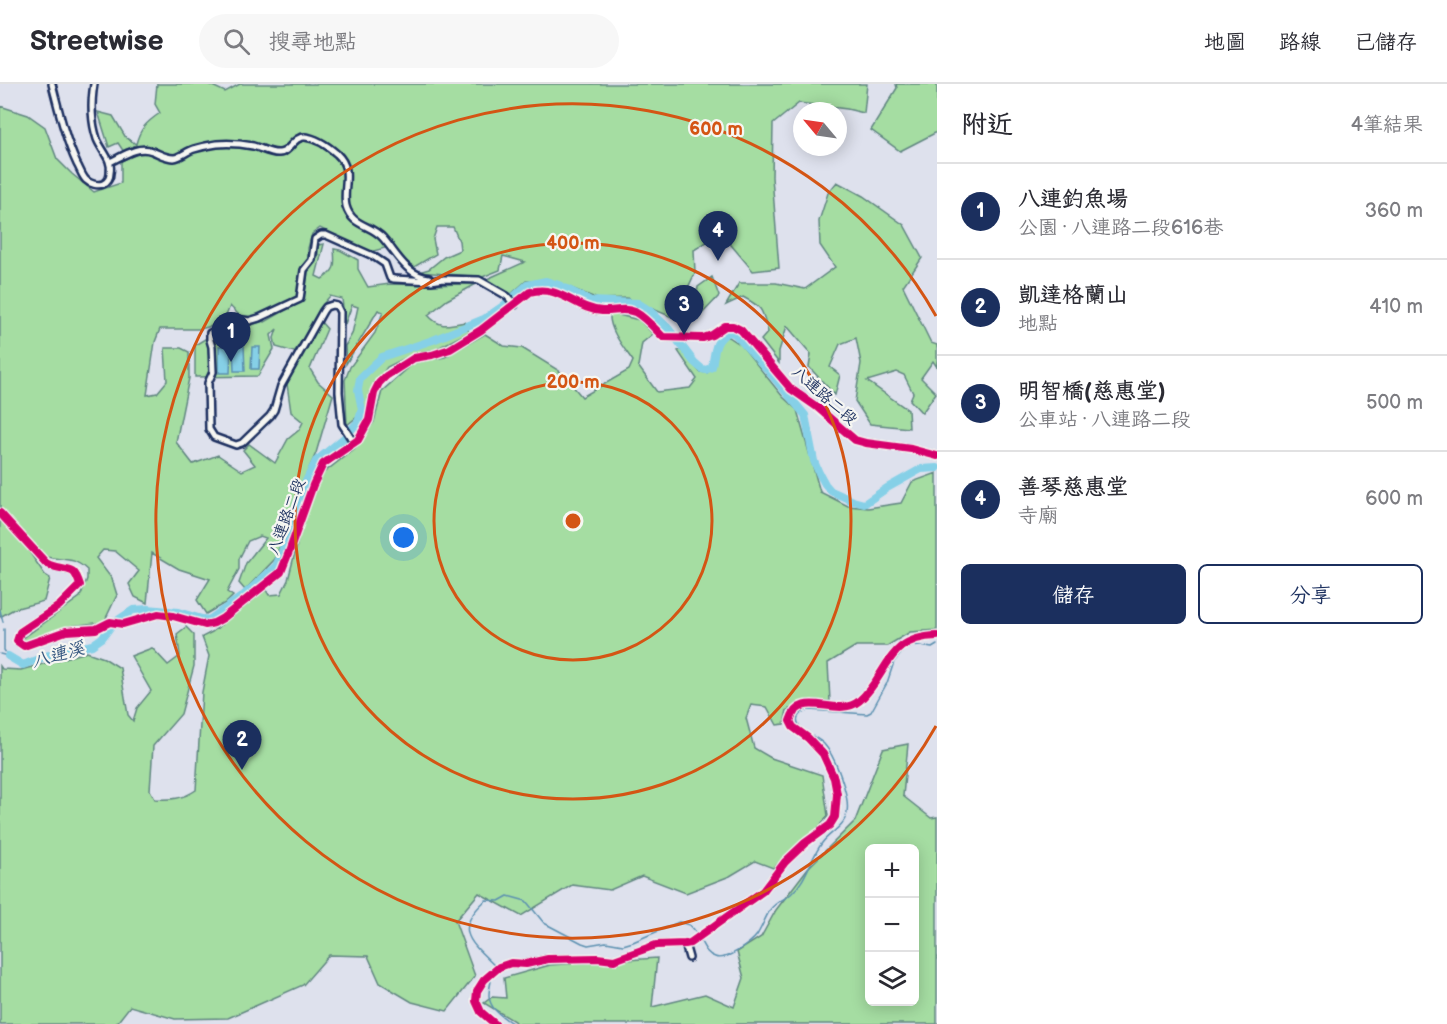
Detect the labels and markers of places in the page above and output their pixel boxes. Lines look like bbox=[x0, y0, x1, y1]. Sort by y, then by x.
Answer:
pin: 4 bbox=[698, 212, 738, 261]
pin: 3 bbox=[664, 286, 704, 335]
pin: 1 bbox=[212, 312, 250, 362]
centre of rings bbox=[563, 511, 583, 531]
pin: 2 bbox=[222, 720, 262, 770]

